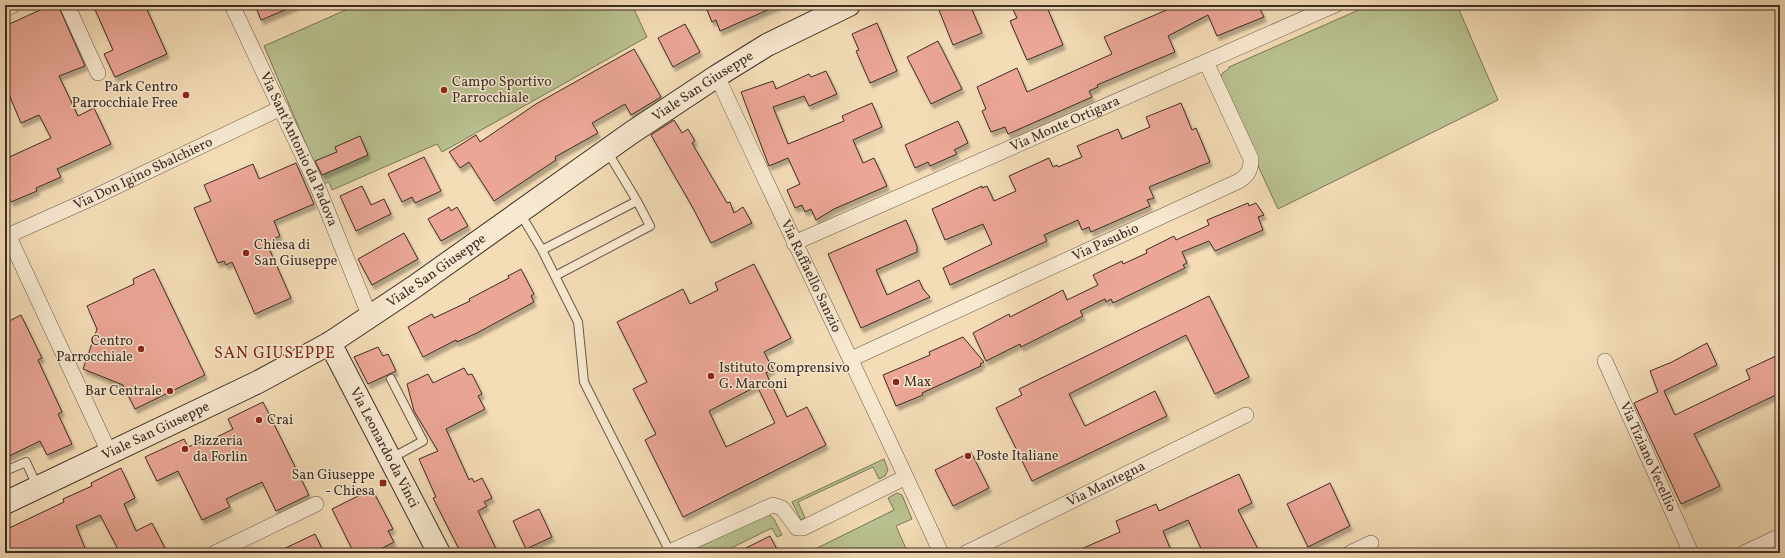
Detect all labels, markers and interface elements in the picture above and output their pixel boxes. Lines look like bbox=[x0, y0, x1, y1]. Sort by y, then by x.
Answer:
street label: Viale San Giuseppe bbox=[648, 46, 757, 126]
street label: Via Sant'Antonio da Padova bbox=[255, 69, 342, 229]
place label: Campo Sportivo Parrocchiale bbox=[452, 73, 552, 108]
place label: Park Centro Parrocchiale Free bbox=[72, 78, 178, 113]
marker: Campo Sportivo Parrocchiale bbox=[439, 85, 449, 95]
marker: Park Centro Parrocchiale Free bbox=[181, 90, 191, 100]
street label: Via Monte Ortigara bbox=[1007, 91, 1123, 156]
street label: Via Don Igino Sbalchiero bbox=[71, 132, 216, 215]
street label: Via Raffaello Sanzio bbox=[776, 216, 846, 336]
street label: Via Pasubio bbox=[1069, 219, 1142, 266]
street label: Viale San Giuseppe bbox=[383, 229, 490, 312]
place label: Chiesa di San Giuseppe bbox=[254, 236, 338, 271]
marker: Chiesa di San Giuseppe bbox=[241, 248, 251, 258]
place label: Centro Parrocchiale bbox=[56, 332, 133, 367]
district label: SAN GIUSEPPE bbox=[214, 343, 336, 365]
marker: Centro Parrocchiale bbox=[136, 344, 146, 354]
place label: Istituto Comprensivo G. Marconi bbox=[719, 359, 850, 394]
marker: Istituto Comprensivo G. Marconi bbox=[706, 371, 716, 381]
place label: Max bbox=[904, 373, 931, 392]
marker: Max bbox=[891, 377, 901, 387]
place label: Bar Centrale bbox=[85, 382, 162, 401]
street label: Via Leonardo da Vinci bbox=[345, 384, 424, 511]
marker: Bar Centrale bbox=[165, 386, 175, 396]
street label: Viale San Giuseppe bbox=[99, 397, 213, 465]
street label: Via Tiziano Vecellio bbox=[1615, 399, 1681, 515]
place label: Crai bbox=[267, 411, 293, 430]
marker: Crai bbox=[254, 415, 264, 425]
place label: Pizzeria da Forlin bbox=[193, 432, 248, 467]
marker: Pizzeria da Forlin bbox=[180, 444, 190, 454]
place label: Poste Italiane bbox=[976, 447, 1059, 466]
marker: Poste Italiane bbox=[963, 451, 973, 461]
street label: Via Mantegna bbox=[1064, 457, 1148, 511]
place label: San Giuseppe - Chiesa bbox=[291, 466, 375, 501]
marker: San Giuseppe - Chiesa bbox=[378, 478, 388, 488]

